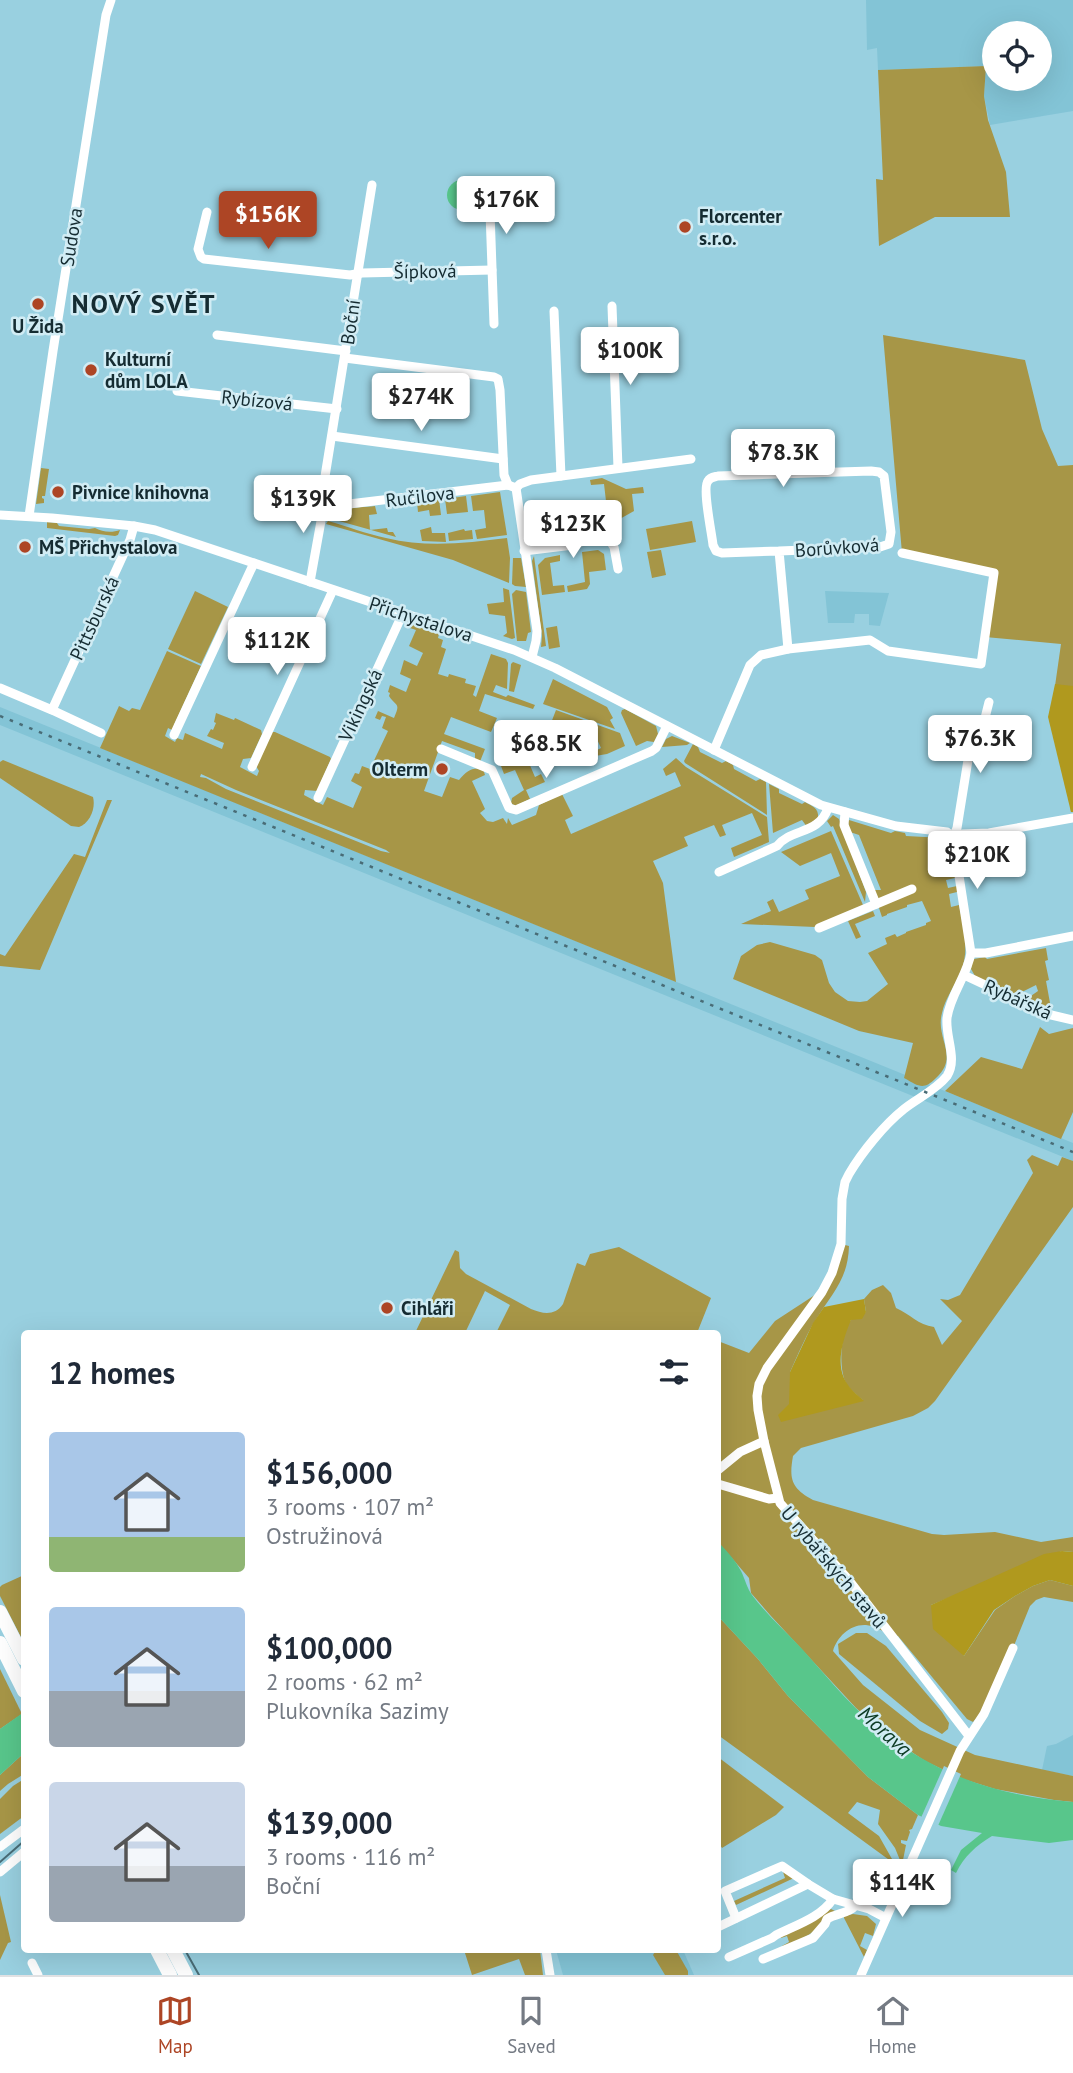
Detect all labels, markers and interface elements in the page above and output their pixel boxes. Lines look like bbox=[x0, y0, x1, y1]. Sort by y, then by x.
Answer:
map controls bbox=[982, 21, 1052, 91]
button: locate bbox=[982, 21, 1052, 91]
pin: $176K bbox=[457, 176, 555, 236]
text: $176K bbox=[473, 184, 539, 213]
pin: $156K bbox=[219, 191, 317, 251]
text: $156K bbox=[235, 199, 301, 228]
place label: Florcenter s.r.o. bbox=[699, 204, 782, 250]
street label: Sudova bbox=[55, 206, 87, 268]
marker: Florcenter s.r.o. bbox=[677, 219, 693, 235]
street label: Šípková bbox=[393, 258, 457, 284]
district label: NOVÝ SVĚT bbox=[71, 287, 217, 320]
marker: U Žida bbox=[30, 296, 46, 312]
street label: Boční bbox=[335, 298, 365, 346]
place label: U Žida bbox=[12, 314, 64, 338]
pin: $100K bbox=[581, 328, 679, 387]
text: $100K bbox=[597, 335, 663, 364]
place label: Kulturní dům LOLA bbox=[105, 347, 188, 393]
marker: Kulturní dům LOLA bbox=[83, 362, 99, 378]
pin: $274K bbox=[372, 374, 470, 433]
text: $274K bbox=[388, 381, 454, 410]
street label: Rybízová bbox=[220, 384, 294, 416]
pin: $78.3K bbox=[726, 430, 840, 489]
text: $78.3K bbox=[747, 437, 819, 466]
pin: $139K bbox=[254, 476, 352, 535]
place label: Pivnice knihovna bbox=[72, 480, 209, 504]
street label: Ručilova bbox=[384, 480, 456, 512]
text: $139K bbox=[270, 483, 336, 512]
marker: Pivnice knihovna bbox=[50, 484, 66, 500]
pin: $123K bbox=[524, 500, 622, 560]
text: $123K bbox=[540, 508, 606, 537]
street label: Borůvková bbox=[794, 532, 880, 562]
place label: MŠ Přichystalova bbox=[39, 535, 177, 559]
marker: MŠ Přichystalova bbox=[17, 539, 33, 555]
street label: Pittsburská bbox=[64, 572, 124, 664]
street label: Přichystalova bbox=[366, 591, 476, 647]
pin: $112K bbox=[228, 618, 326, 677]
text: $112K bbox=[244, 625, 310, 654]
street label: Vikingská bbox=[332, 665, 387, 746]
pin: $76.3K bbox=[923, 716, 1037, 775]
pin: $68.5K bbox=[489, 720, 603, 780]
text: $76.3K bbox=[944, 723, 1016, 752]
text: $68.5K bbox=[510, 728, 582, 757]
place label: Olterm bbox=[372, 757, 428, 781]
marker: Olterm bbox=[434, 761, 450, 777]
pin: $210K bbox=[928, 832, 1026, 891]
text: $210K bbox=[944, 839, 1010, 868]
street label: Rybářská bbox=[980, 973, 1056, 1025]
place label: Cihláři bbox=[401, 1296, 454, 1320]
marker: Cihláři bbox=[379, 1300, 395, 1316]
text: 12 homes bbox=[49, 1353, 175, 1392]
icon: filters bbox=[655, 1353, 693, 1391]
text: $156,000 bbox=[266, 1453, 393, 1492]
icon: home bbox=[105, 1460, 189, 1544]
text: 3 rooms · 107 m² bbox=[266, 1492, 434, 1521]
street label: U rybářských stavů bbox=[776, 1501, 892, 1633]
text: Ostružinová bbox=[266, 1521, 383, 1550]
text: $100,000 bbox=[266, 1628, 393, 1667]
icon: home bbox=[105, 1635, 189, 1719]
text: 2 rooms · 62 m² bbox=[266, 1667, 423, 1696]
text: Plukovníka Sazimy bbox=[266, 1696, 449, 1725]
water label: Morava bbox=[853, 1700, 918, 1762]
text: $139,000 bbox=[266, 1803, 393, 1842]
icon: home bbox=[105, 1810, 189, 1894]
text: 3 rooms · 116 m² bbox=[266, 1842, 435, 1871]
pin: $114K bbox=[853, 1860, 951, 1919]
text: $114K bbox=[869, 1867, 935, 1896]
text: Boční bbox=[266, 1871, 321, 1900]
tab: Map bbox=[156, 1992, 194, 2058]
tab: Saved bbox=[507, 1992, 556, 2058]
tab: Home bbox=[868, 1992, 917, 2058]

